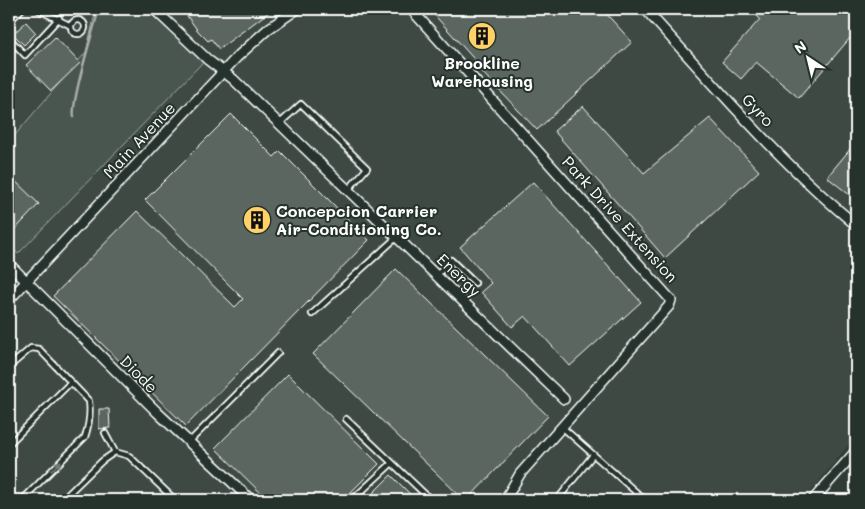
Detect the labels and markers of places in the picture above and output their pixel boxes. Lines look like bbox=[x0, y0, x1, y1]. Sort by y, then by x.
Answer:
building icon: Brookline Warehousing bbox=[467, 21, 497, 51]
place label: Brookline Warehousing bbox=[431, 52, 533, 91]
place label: Concepcion Carrier Air-Conditioning Co. bbox=[276, 200, 442, 239]
building icon: Concepcion Carrier Air-Conditioning Co. bbox=[242, 205, 272, 235]

